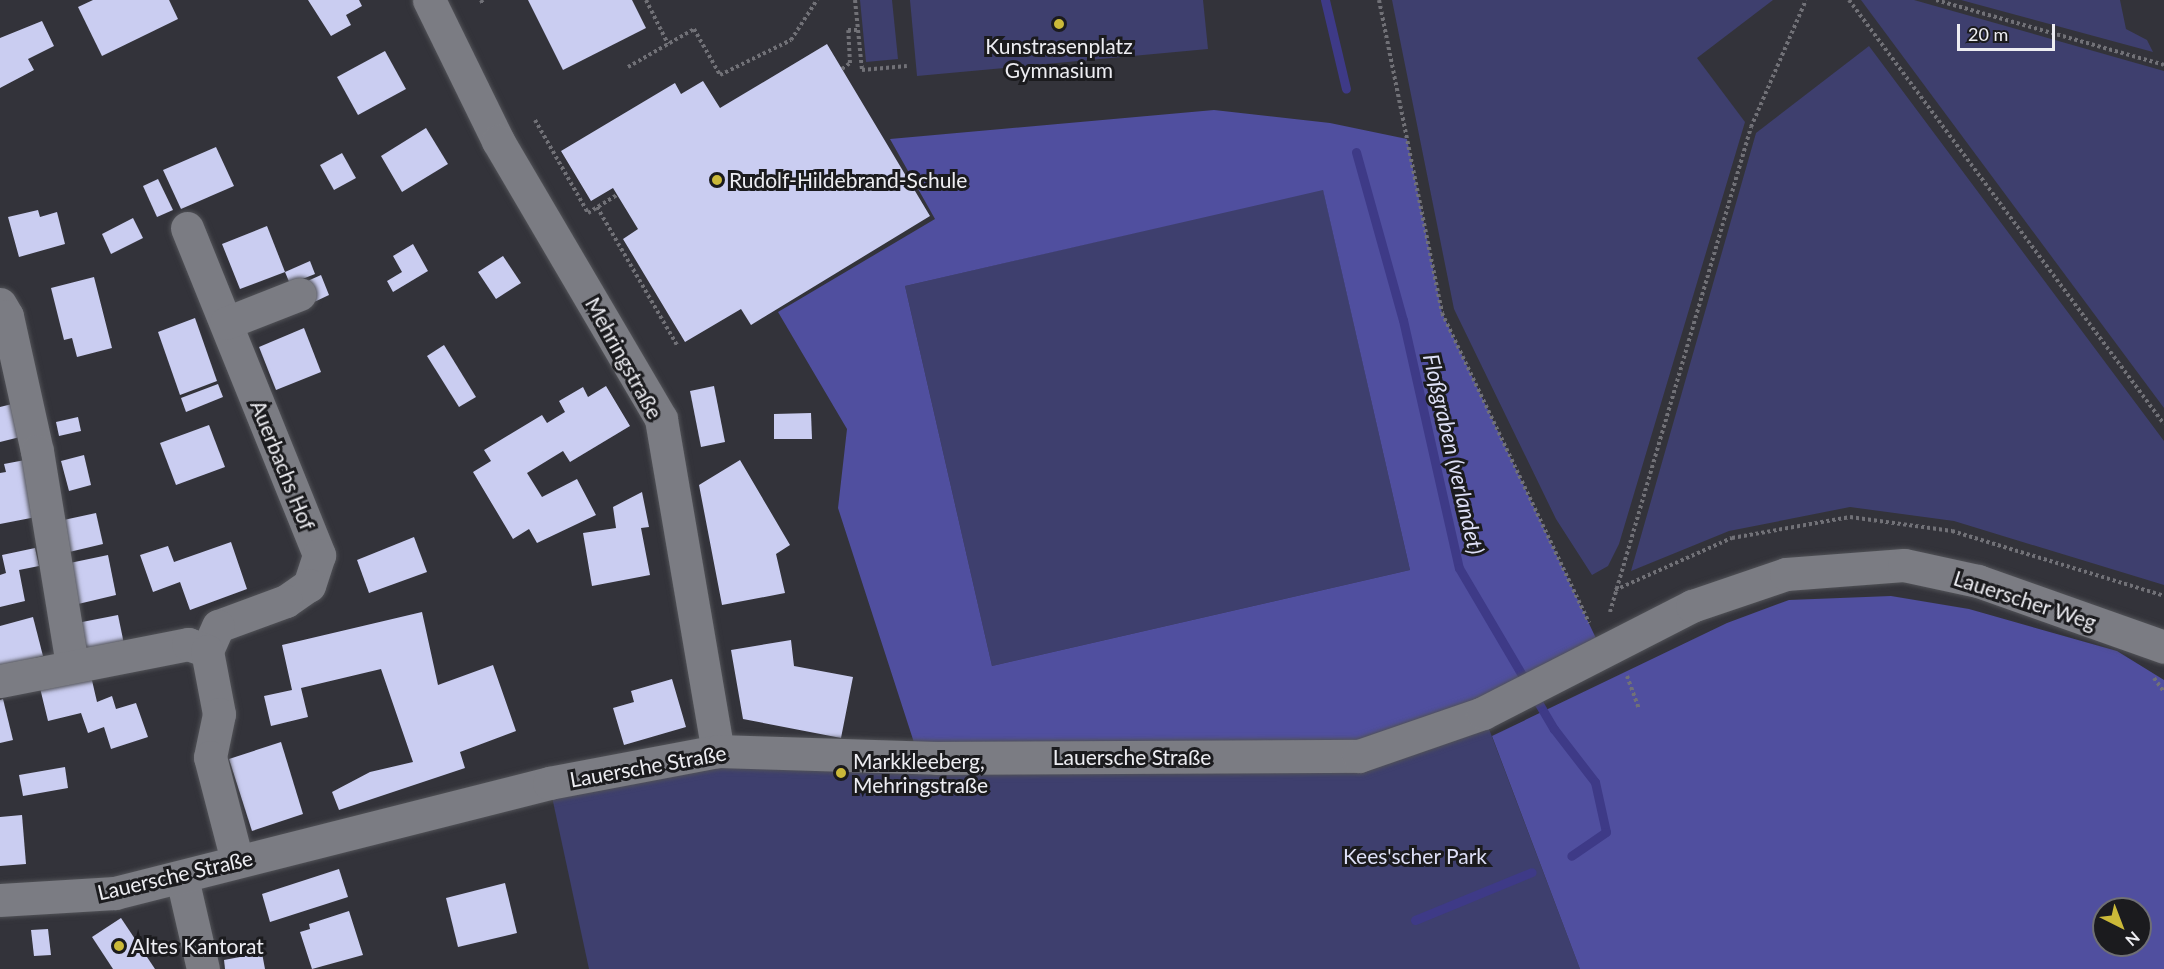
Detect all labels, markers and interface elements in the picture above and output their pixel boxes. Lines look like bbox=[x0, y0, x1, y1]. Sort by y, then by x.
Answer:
scale bar bbox=[1960, 12, 2058, 50]
marker: Kunstrasenplatz Gymnasium bbox=[1052, 17, 1066, 31]
text: 20 m bbox=[1968, 23, 2008, 45]
place label: Kunstrasenplatz Gymnasium bbox=[985, 33, 1133, 83]
place label: Rudolf-Hildebrand-Schule bbox=[729, 167, 967, 193]
marker: Rudolf-Hildebrand-Schule bbox=[710, 173, 724, 187]
street label: Mehringstraße bbox=[580, 293, 668, 423]
water label: Floßgraben (verlandet) bbox=[1418, 351, 1490, 557]
street label: Auerbachs Hof bbox=[246, 397, 320, 533]
street label: Lauerscher Weg bbox=[1950, 565, 2100, 635]
street label: Lauersche Straße bbox=[568, 740, 728, 792]
street label: Lauersche Straße bbox=[1053, 744, 1211, 770]
place label: Markkleeberg, Mehringstraße bbox=[853, 748, 988, 798]
marker: Markkleeberg, Mehringstraße bbox=[834, 766, 848, 780]
park label: Kees'scher Park bbox=[1343, 843, 1487, 869]
street label: Lauersche Straße bbox=[95, 845, 255, 905]
north arrow bbox=[2092, 897, 2152, 957]
text: N bbox=[2122, 928, 2144, 950]
place label: Altes Kantorat bbox=[131, 933, 264, 959]
marker: Altes Kantorat bbox=[112, 939, 126, 953]

